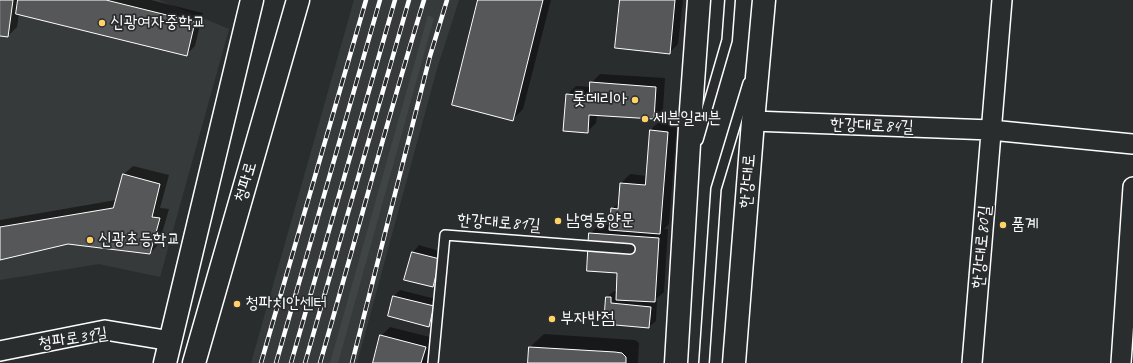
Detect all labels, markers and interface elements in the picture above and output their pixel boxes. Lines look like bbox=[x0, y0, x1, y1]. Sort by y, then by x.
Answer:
place label: 신광여자중학교 bbox=[110, 13, 206, 33]
marker: 신광여자중학교 bbox=[97, 18, 107, 28]
place label: 롯데리아 bbox=[572, 90, 627, 110]
marker: 롯데리아 bbox=[630, 95, 640, 105]
place label: 세븐일레븐 bbox=[653, 109, 721, 129]
marker: 세븐일레븐 bbox=[640, 114, 650, 124]
street label: 한강대로84길 bbox=[830, 114, 914, 138]
street label: 한강대로 bbox=[736, 153, 760, 209]
street label: 청파로 bbox=[231, 159, 261, 205]
street label: 한강대로80길 bbox=[968, 204, 996, 290]
street label: 한강대로81길 bbox=[457, 210, 541, 236]
place label: 남영동양문 bbox=[566, 211, 634, 231]
place label: 품계 bbox=[1011, 215, 1038, 235]
marker: 남영동양문 bbox=[553, 216, 563, 226]
marker: 품계 bbox=[998, 220, 1008, 230]
place label: 신광초등학교 bbox=[98, 230, 180, 250]
marker: 신광초등학교 bbox=[85, 235, 95, 245]
place label: 청파치안센터 bbox=[245, 294, 327, 314]
marker: 청파치안센터 bbox=[232, 299, 242, 309]
place label: 부자반점 bbox=[560, 309, 615, 329]
marker: 부자반점 bbox=[547, 314, 557, 324]
street label: 청파로39길 bbox=[37, 323, 109, 355]

